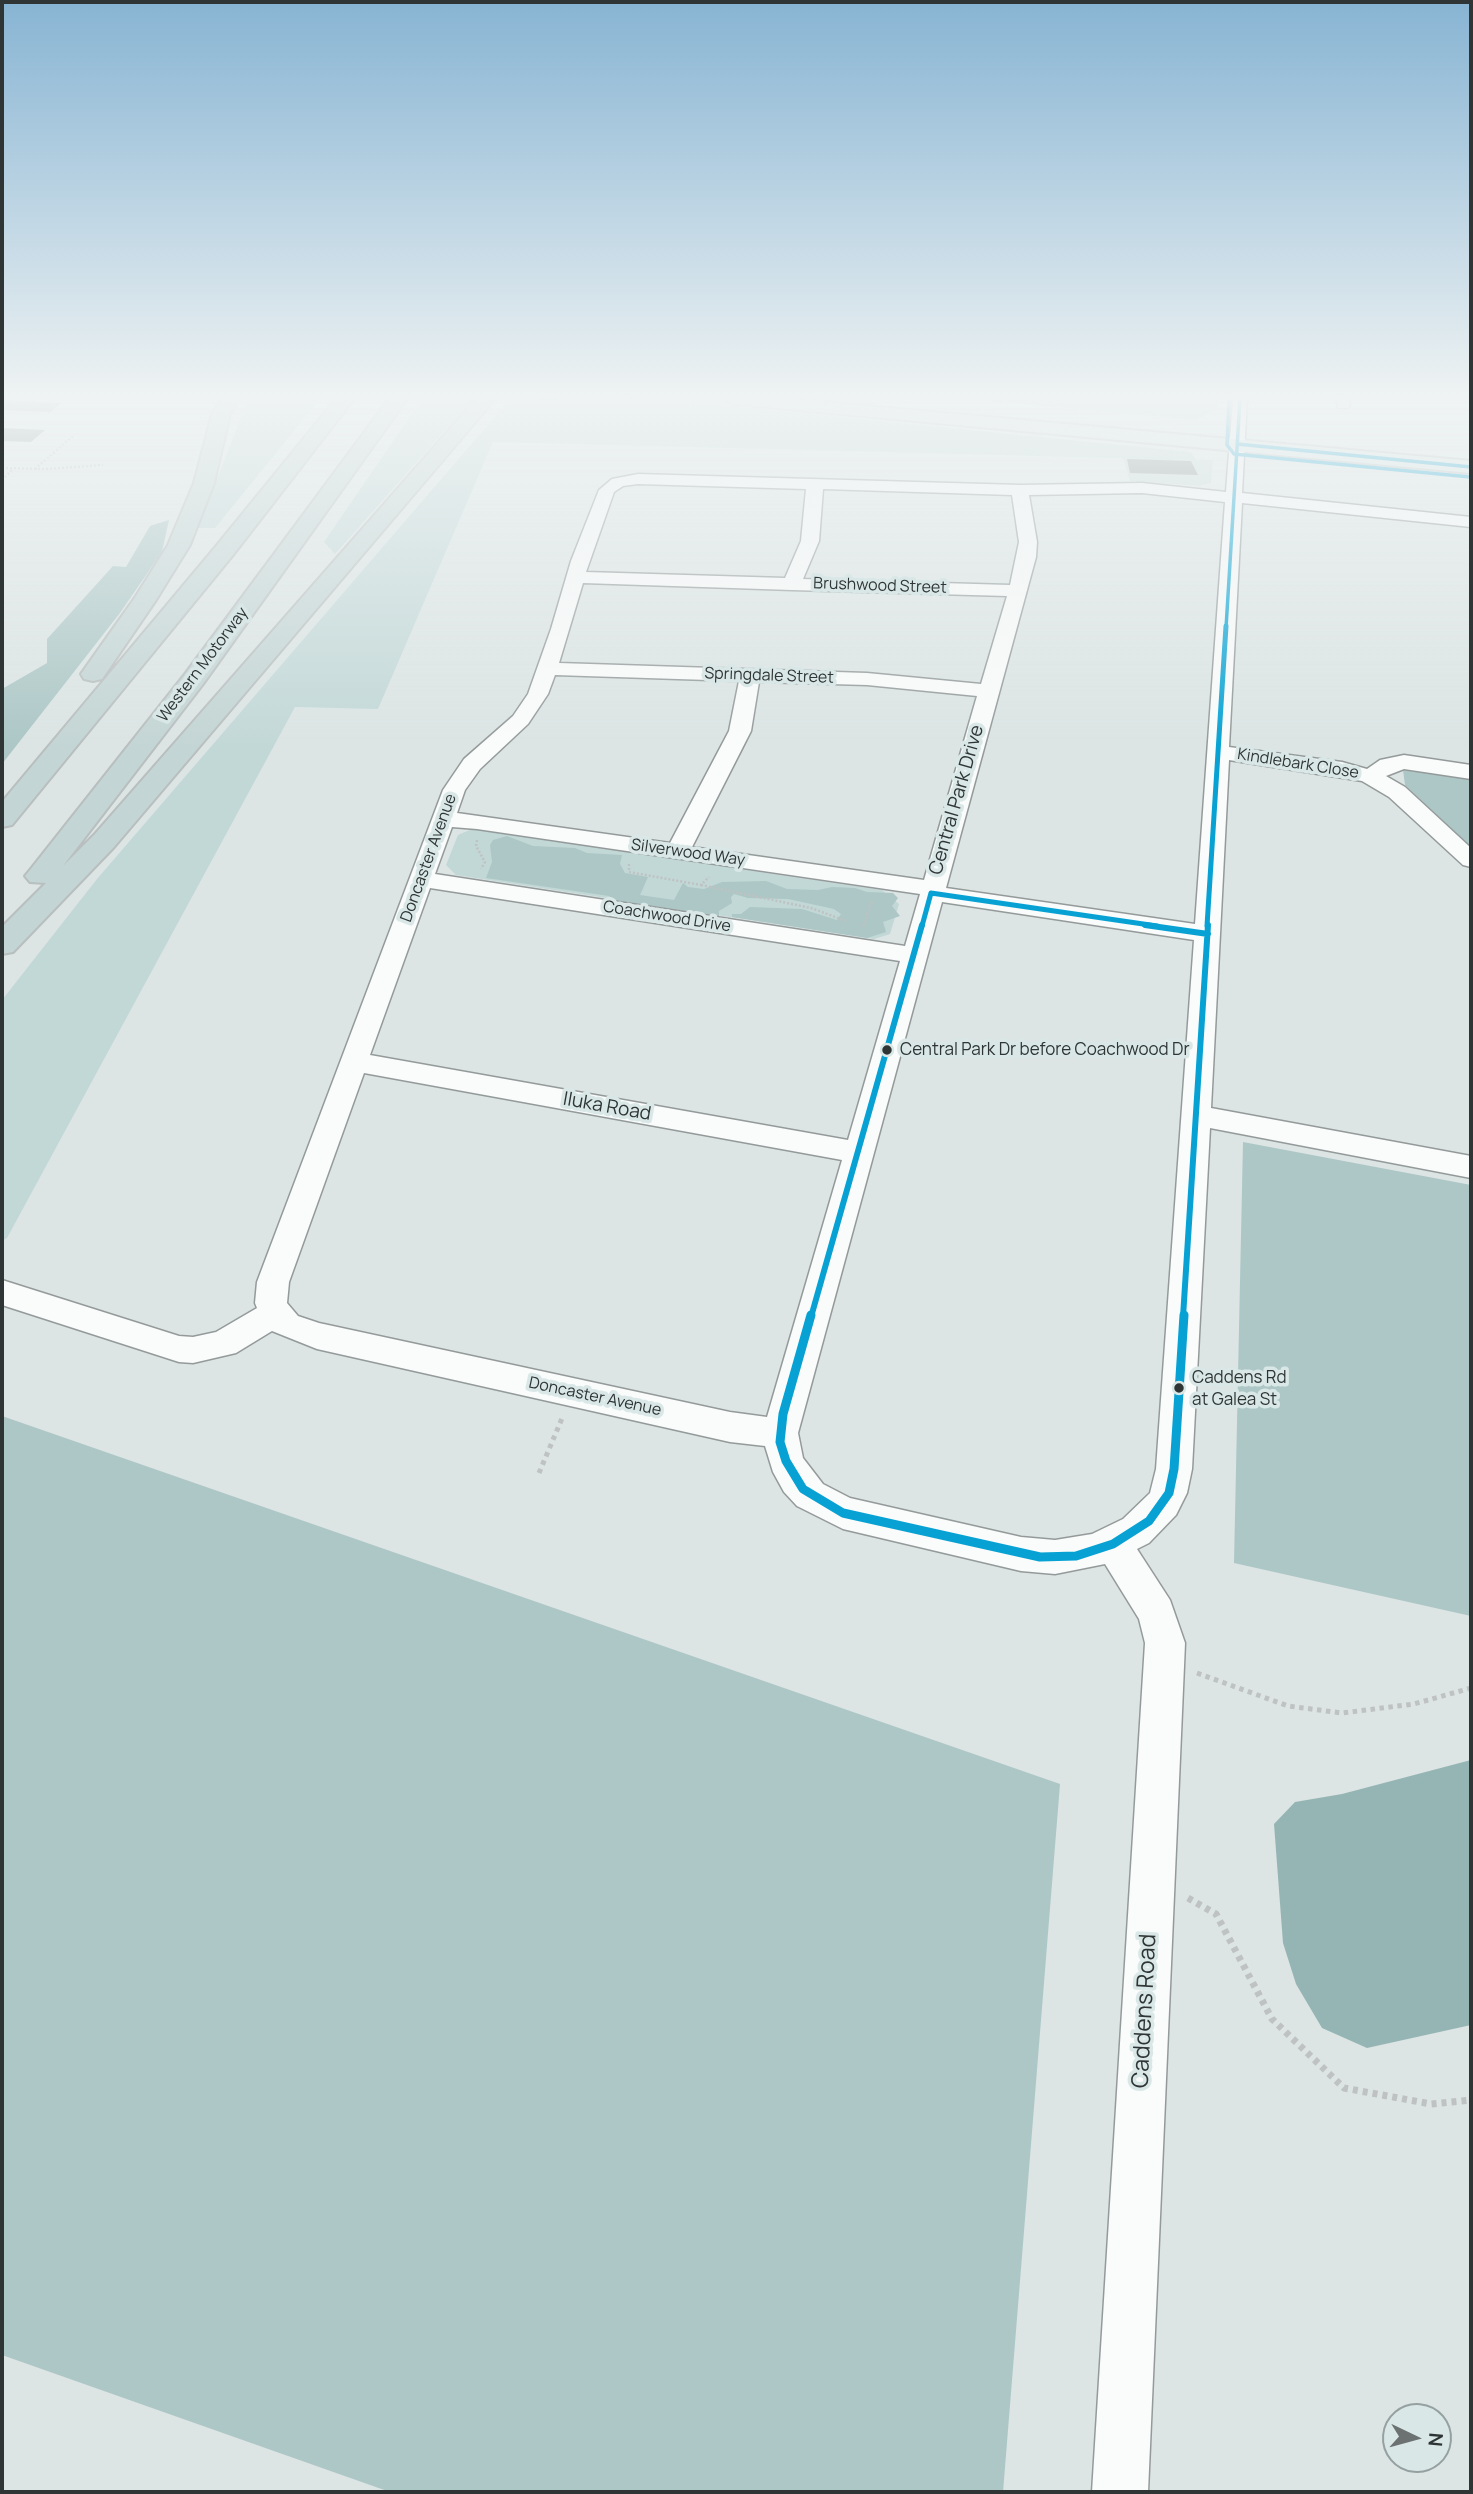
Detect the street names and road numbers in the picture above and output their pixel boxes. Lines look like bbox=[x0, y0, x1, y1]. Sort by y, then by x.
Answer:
street label: Brushwood Street bbox=[813, 574, 947, 598]
street label: Western Motorway bbox=[154, 604, 252, 726]
street label: Springdale Street bbox=[704, 664, 834, 688]
street label: Central Park Drive bbox=[925, 723, 989, 877]
street label: Kindlebark Close bbox=[1236, 745, 1360, 783]
street label: Doncaster Avenue bbox=[397, 791, 461, 925]
street label: Silverwood Way bbox=[630, 835, 746, 871]
street label: Coachwood Drive bbox=[602, 897, 732, 937]
street label: Iluka Road bbox=[561, 1088, 653, 1126]
street label: Doncaster Avenue bbox=[527, 1374, 663, 1420]
street label: Caddens Road bbox=[1127, 1933, 1163, 2089]

